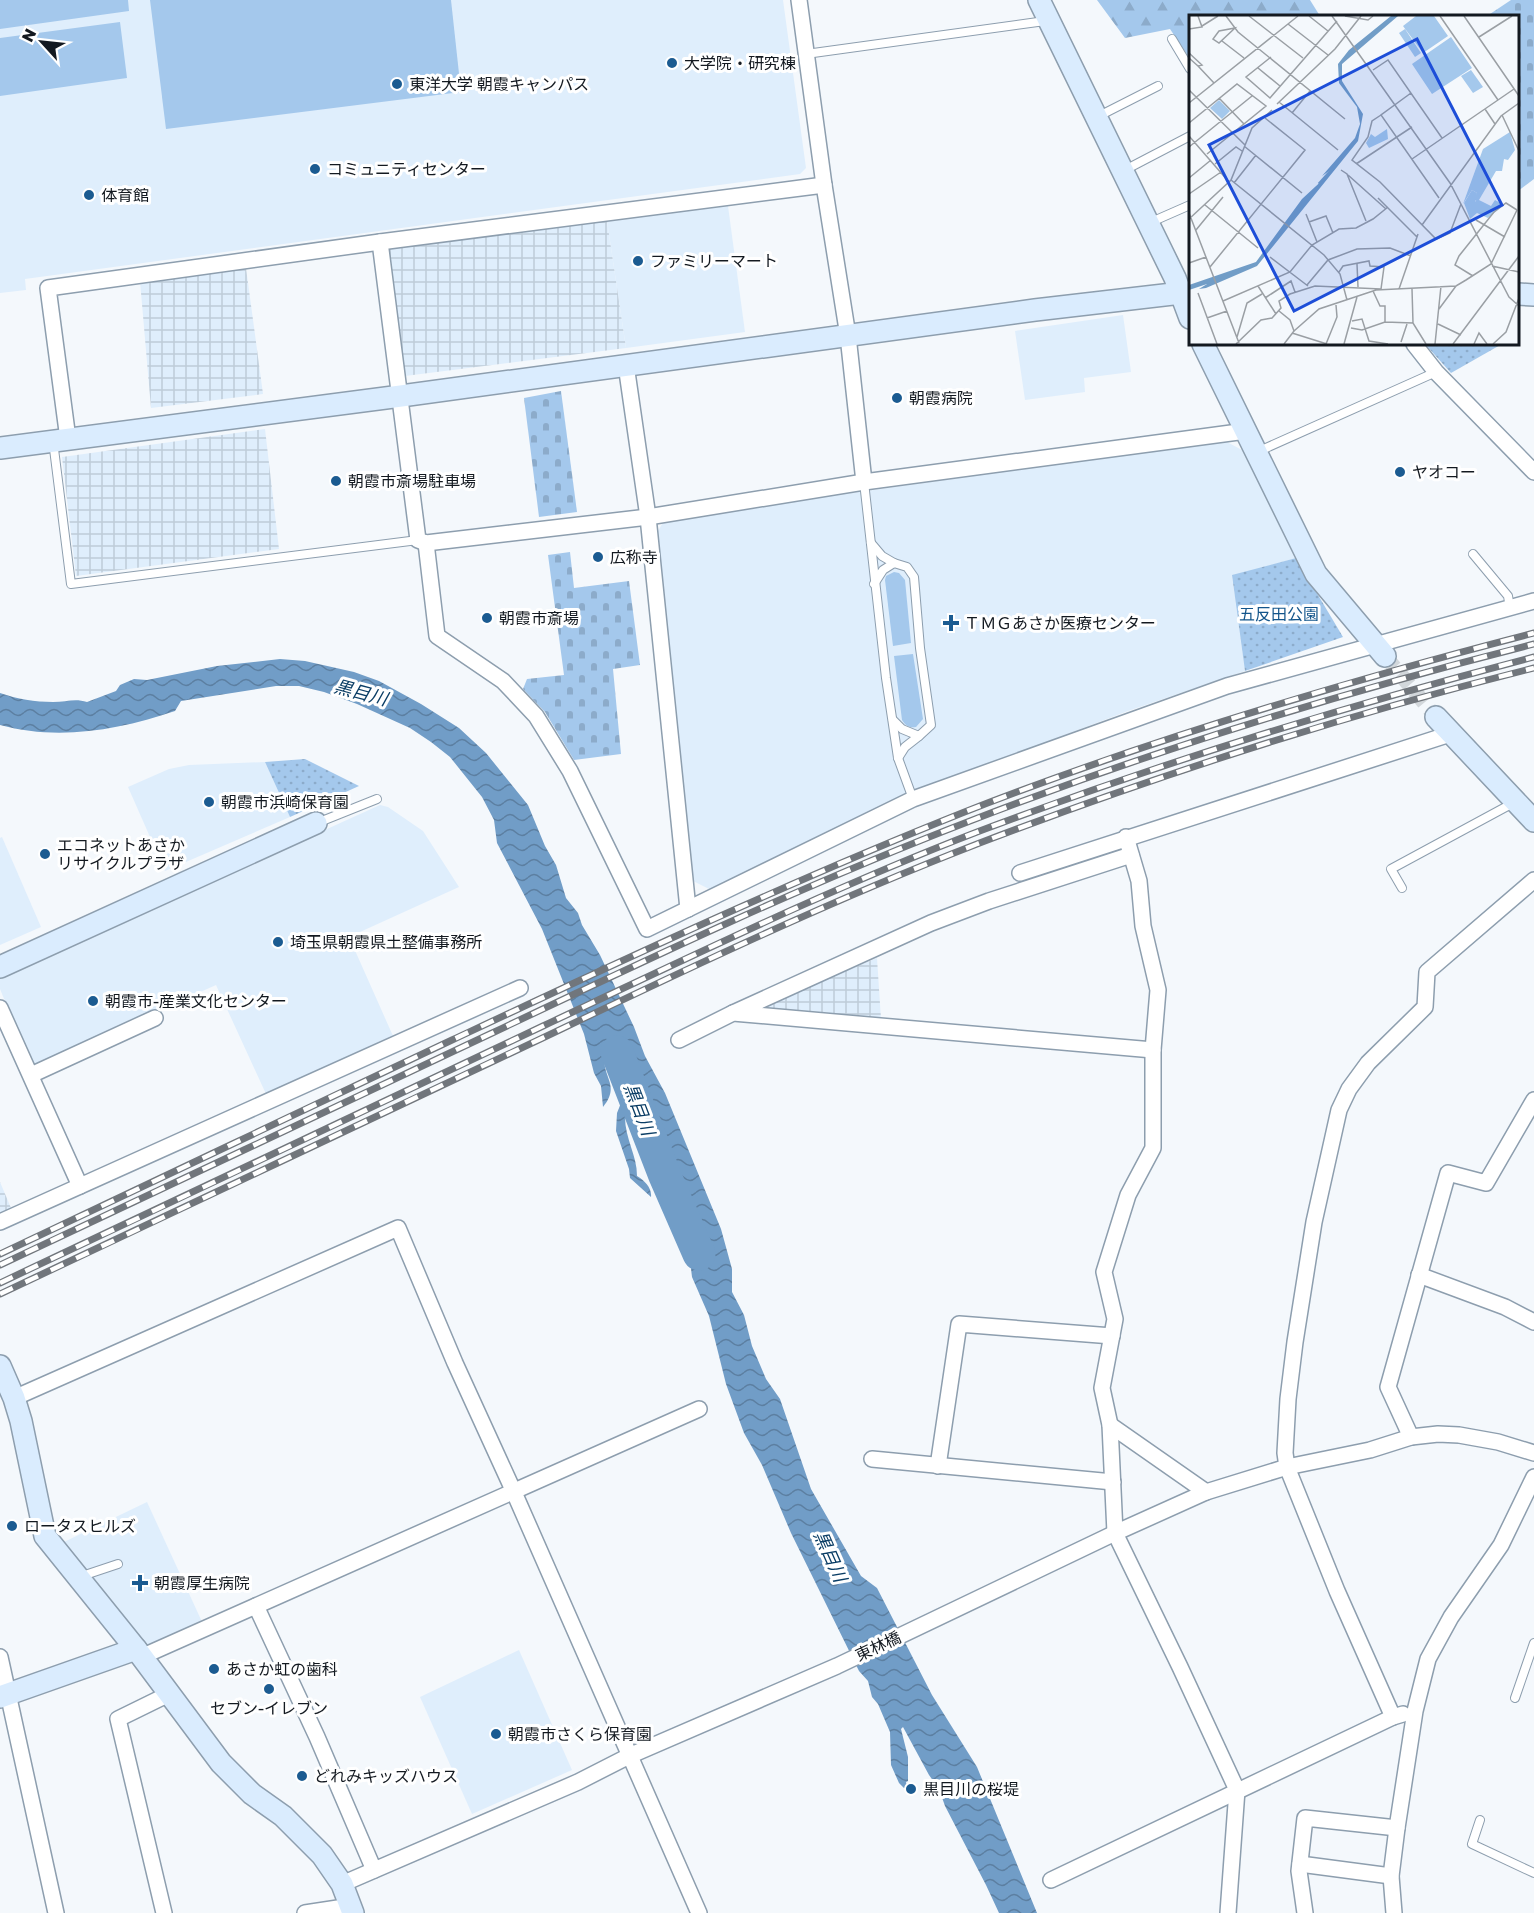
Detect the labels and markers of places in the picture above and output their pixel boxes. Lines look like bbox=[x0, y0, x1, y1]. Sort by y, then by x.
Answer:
place label: 大学院・研究棟 bbox=[684, 53, 796, 73]
marker: 大学院・研究棟 bbox=[665, 56, 679, 70]
place label: 東洋大学 朝霞キャンパス bbox=[409, 74, 589, 94]
marker: 東洋大学 朝霞キャンパス bbox=[390, 77, 404, 91]
place label: コミュニティセンター bbox=[327, 159, 486, 179]
marker: コミュニティセンター bbox=[308, 162, 322, 176]
place label: 体育館 bbox=[101, 185, 149, 205]
marker: 体育館 bbox=[82, 188, 96, 202]
place label: ファミリーマート bbox=[650, 251, 778, 271]
marker: ファミリーマート bbox=[631, 254, 645, 268]
place label: 朝霞病院 bbox=[909, 388, 973, 408]
marker: 朝霞病院 bbox=[890, 391, 904, 405]
place label: ヤオコー bbox=[1412, 462, 1476, 482]
marker: ヤオコー bbox=[1393, 465, 1407, 479]
place label: 朝霞市斎場駐車場 bbox=[348, 471, 476, 491]
marker: 朝霞市斎場駐車場 bbox=[329, 474, 343, 488]
place label: 広称寺 bbox=[610, 547, 658, 567]
marker: 広称寺 bbox=[591, 550, 605, 564]
place label: 朝霞市斎場 bbox=[499, 608, 579, 628]
marker: 朝霞市斎場 bbox=[480, 611, 494, 625]
place label: ＴＭＧあさか医療センター bbox=[964, 613, 1156, 633]
marker: ＴＭＧあさか医療センター bbox=[942, 614, 960, 632]
place label: 朝霞市浜崎保育園 bbox=[221, 792, 349, 812]
marker: 朝霞市浜崎保育園 bbox=[202, 795, 216, 809]
place label: エコネットあさか リサイクルプラザ bbox=[57, 835, 185, 873]
marker: エコネットあさか リサイクルプラザ bbox=[38, 847, 52, 861]
place label: 埼玉県朝霞県土整備事務所 bbox=[290, 932, 482, 952]
marker: 埼玉県朝霞県土整備事務所 bbox=[271, 935, 285, 949]
place label: 朝霞市-産業文化センター bbox=[105, 991, 287, 1011]
marker: 朝霞市-産業文化センター bbox=[86, 994, 100, 1008]
place label: ロータスヒルズ bbox=[24, 1516, 136, 1536]
marker: ロータスヒルズ bbox=[5, 1519, 19, 1533]
place label: 朝霞厚生病院 bbox=[154, 1573, 250, 1593]
marker: 朝霞厚生病院 bbox=[131, 1574, 149, 1592]
place label: あさか虹の歯科 bbox=[226, 1659, 338, 1679]
marker: あさか虹の歯科 bbox=[207, 1662, 221, 1676]
marker: セブン-イレブン bbox=[262, 1682, 276, 1696]
place label: セブン-イレブン bbox=[210, 1698, 328, 1718]
place label: 朝霞市さくら保育園 bbox=[508, 1724, 652, 1744]
marker: 朝霞市さくら保育園 bbox=[489, 1727, 503, 1741]
place label: どれみキッズハウス bbox=[314, 1766, 458, 1786]
marker: どれみキッズハウス bbox=[295, 1769, 309, 1783]
place label: 黒目川の桜堤 bbox=[923, 1779, 1019, 1799]
marker: 黒目川の桜堤 bbox=[904, 1782, 918, 1796]

